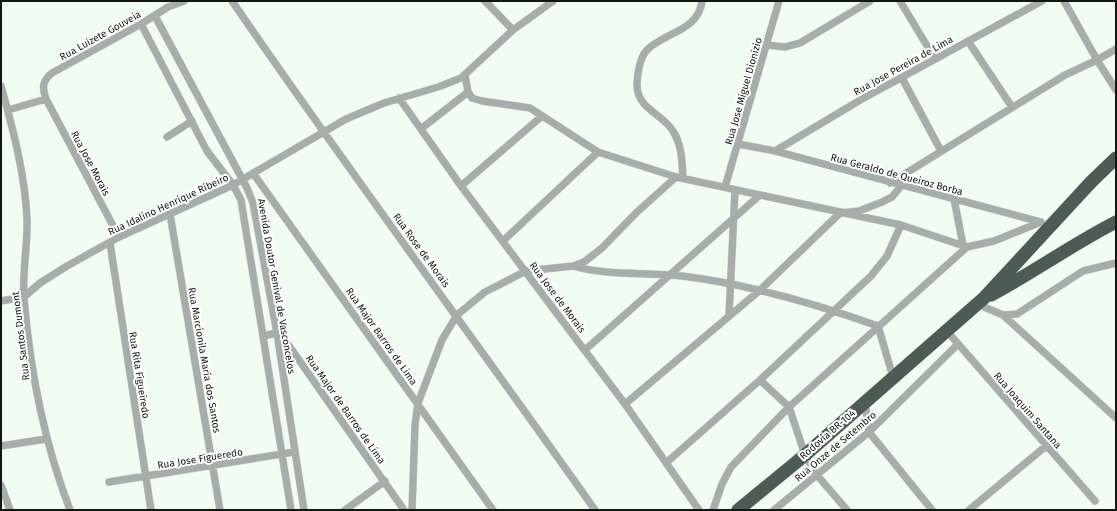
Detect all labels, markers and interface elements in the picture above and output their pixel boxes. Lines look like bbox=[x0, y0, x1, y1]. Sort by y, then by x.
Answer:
street label: Rua Luizete Gouveia bbox=[58, 8, 143, 63]
street label: Rua Jose Pereira de Lima bbox=[852, 34, 955, 98]
street label: Rua Jose Miguel Dionizio bbox=[723, 36, 765, 146]
street label: Rua Jose Morais bbox=[68, 129, 112, 198]
street label: Rua Geraldo de Queiroz Borba bbox=[829, 152, 964, 198]
street label: Rua Idalino Henrique Ribeiro bbox=[106, 172, 231, 238]
street label: Avenida Doutor Genival de Vasconcelos bbox=[255, 198, 297, 375]
street label: Rua Rose de Morais bbox=[390, 211, 452, 290]
street label: Rua Jose de Morais bbox=[527, 260, 588, 336]
street label: Rua Marcionila Maria dos Santos bbox=[185, 286, 223, 434]
street label: Rua Major Barros de Lima bbox=[343, 286, 419, 388]
street label: Rua Santos Dumont bbox=[10, 290, 32, 381]
street label: Rua Rita Figueiredo bbox=[126, 331, 152, 420]
street label: Rua Major de Barros de Lima bbox=[303, 353, 387, 466]
street label: Rua Joaquim Santana bbox=[991, 370, 1064, 451]
street label: Rodovia BR-104 bbox=[797, 407, 858, 462]
street label: Rua Onze de Setembro bbox=[792, 409, 879, 484]
street label: Rua Jose Figueredo bbox=[157, 446, 244, 472]

